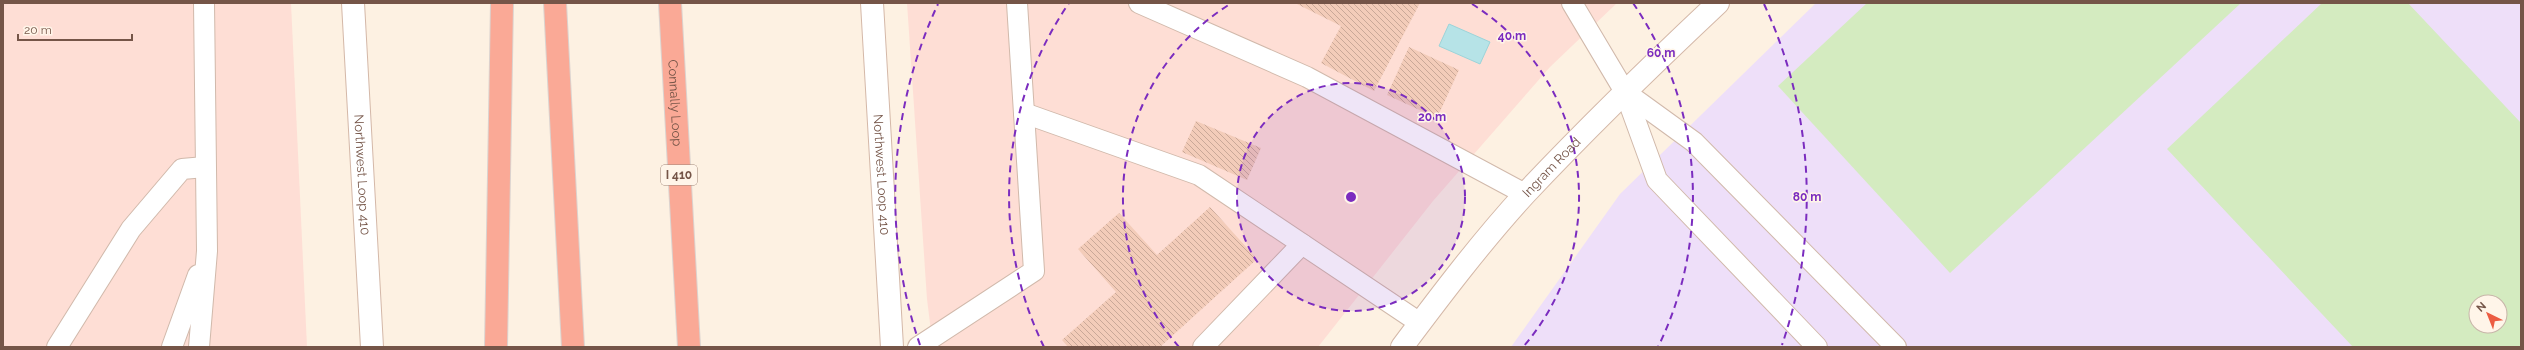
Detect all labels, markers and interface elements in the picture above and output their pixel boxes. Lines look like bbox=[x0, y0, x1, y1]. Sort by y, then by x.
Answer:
scale bar bbox=[18, 16, 132, 42]
text: 20 m bbox=[24, 23, 52, 37]
text: 40 m bbox=[1498, 29, 1526, 43]
text: 60 m bbox=[1647, 46, 1675, 60]
street label: Connally Loop bbox=[665, 59, 685, 147]
text: 20 m bbox=[1418, 110, 1446, 124]
street label: Northwest Loop 410 bbox=[351, 114, 373, 236]
street label: Northwest Loop 410 bbox=[870, 114, 892, 236]
street label: Ingram Road bbox=[1519, 134, 1584, 200]
road number: I 410 bbox=[661, 165, 697, 185]
centre of rings bbox=[1344, 190, 1358, 204]
text: 80 m bbox=[1793, 190, 1821, 204]
north arrow bbox=[2468, 294, 2508, 334]
text: N bbox=[2474, 299, 2489, 315]

